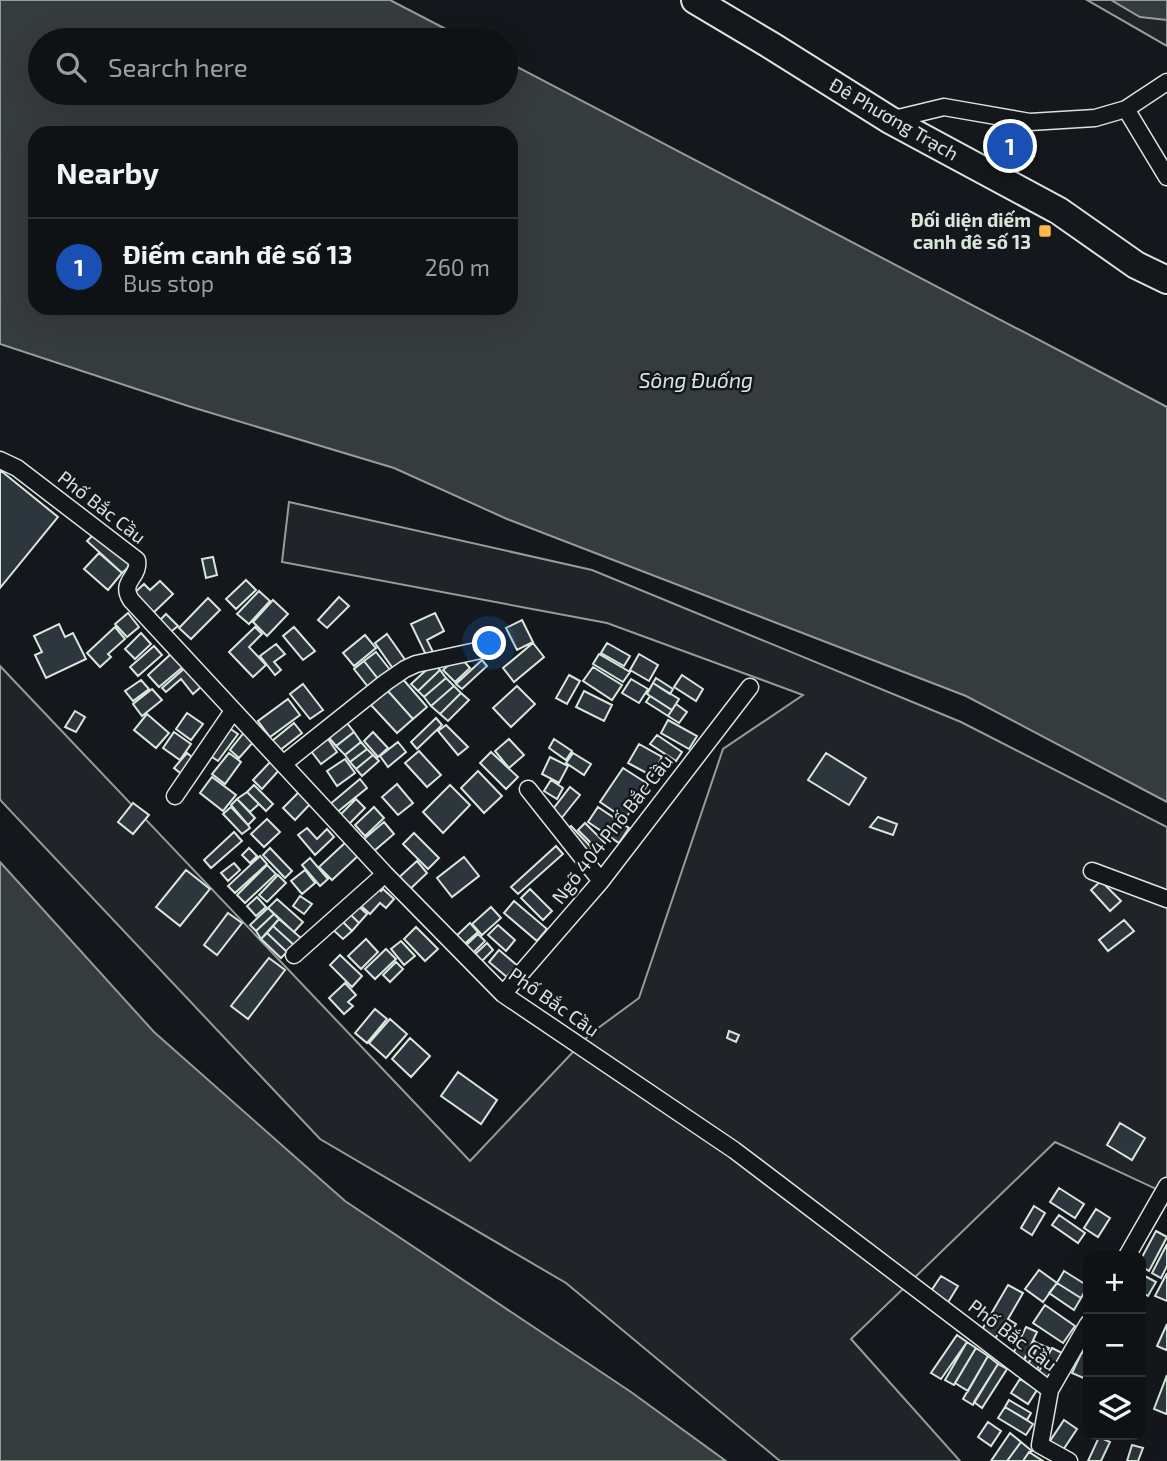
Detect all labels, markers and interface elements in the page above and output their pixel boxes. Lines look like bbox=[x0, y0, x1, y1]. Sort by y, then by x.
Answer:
search box bbox=[28, 28, 518, 105]
icon: search bbox=[52, 48, 90, 86]
text: Search here bbox=[108, 51, 248, 82]
street label: Đê Phương Trạch bbox=[826, 72, 963, 165]
pin: 1 bbox=[987, 120, 1033, 172]
text: Nearby bbox=[56, 154, 159, 190]
place label: Đối diện điếm canh đê số 13 bbox=[911, 208, 1031, 253]
marker: Đối diện điếm canh đê số 13 bbox=[1037, 223, 1053, 239]
text: Điếm canh đê số 13 bbox=[123, 238, 353, 269]
text: 1 bbox=[74, 253, 84, 281]
text: 260 m bbox=[425, 253, 490, 281]
text: Bus stop bbox=[123, 269, 214, 297]
water label: Sông Đuống bbox=[639, 367, 753, 392]
street label: Phố Bắc Cầu bbox=[54, 465, 151, 548]
your location bbox=[472, 626, 506, 660]
street label: Ngõ 404 Phố Bắc Cầu bbox=[546, 749, 677, 908]
street label: Phố Bắc Cầu bbox=[505, 962, 604, 1041]
map controls bbox=[1083, 1251, 1146, 1440]
button: + bbox=[1083, 1251, 1146, 1314]
street label: Phố Bắc Cầu bbox=[964, 1294, 1062, 1375]
button: − bbox=[1083, 1314, 1146, 1377]
button: layers bbox=[1083, 1377, 1146, 1440]

